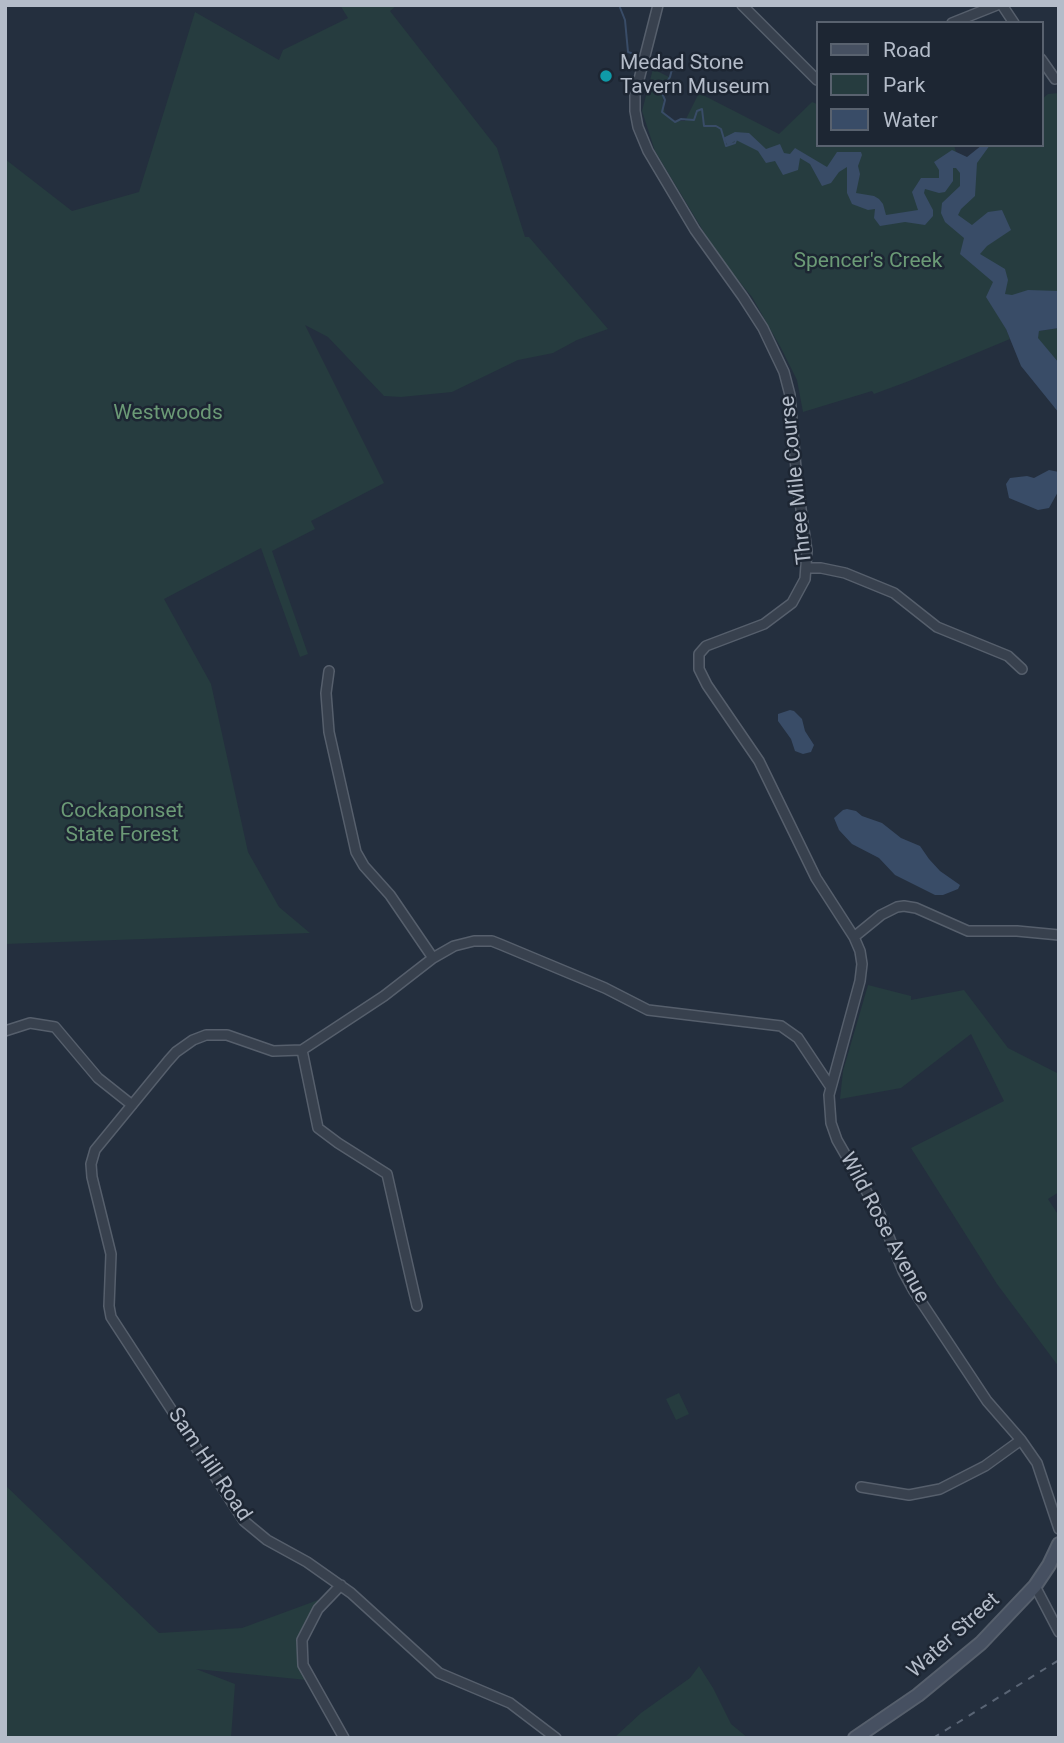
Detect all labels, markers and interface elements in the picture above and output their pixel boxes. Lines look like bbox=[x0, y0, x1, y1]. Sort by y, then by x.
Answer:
legend bbox=[816, 21, 1043, 147]
text: Road bbox=[883, 38, 931, 62]
place label: Medad Stone Tavern Museum bbox=[620, 51, 770, 101]
marker: Medad Stone Tavern Museum bbox=[598, 68, 614, 84]
text: Park bbox=[883, 73, 925, 97]
text: Water bbox=[883, 108, 938, 132]
park label: Spencer's Creek bbox=[794, 249, 942, 275]
street label: Three Mile Course bbox=[776, 394, 818, 566]
park label: Westwoods bbox=[113, 401, 223, 427]
park label: Cockaponset State Forest bbox=[61, 799, 183, 849]
street label: Wild Rose Avenue bbox=[834, 1149, 934, 1307]
street label: Sam Hill Road bbox=[162, 1404, 256, 1526]
street label: Water Street bbox=[903, 1588, 1005, 1684]

